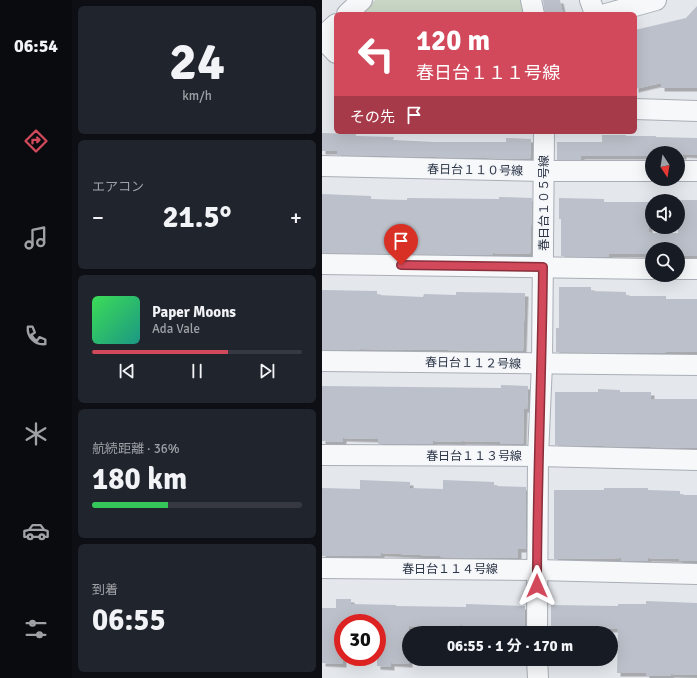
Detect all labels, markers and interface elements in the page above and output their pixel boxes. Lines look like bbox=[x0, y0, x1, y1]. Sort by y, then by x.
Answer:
text: 120 m bbox=[416, 24, 490, 58]
icon: left bbox=[350, 28, 402, 80]
text: 24 bbox=[169, 30, 225, 94]
text: 06:54 bbox=[14, 35, 58, 57]
text: 春日台１１１号線 bbox=[416, 62, 560, 84]
text: km/h bbox=[182, 88, 212, 104]
icon: arrive bbox=[403, 104, 425, 126]
text: その先 bbox=[350, 108, 395, 126]
icon: directions bbox=[22, 127, 50, 155]
north arrow bbox=[645, 146, 685, 186]
map controls bbox=[645, 146, 685, 282]
street label: 春日台１０５号線 bbox=[537, 155, 552, 251]
street label: 春日台１１０号線 bbox=[427, 162, 523, 179]
text: エアコン bbox=[92, 179, 144, 195]
button: sound bbox=[645, 194, 685, 234]
text: 21.5° bbox=[162, 199, 232, 236]
text: − bbox=[92, 204, 104, 231]
text: + bbox=[290, 204, 302, 231]
icon: music bbox=[22, 224, 50, 252]
pin bbox=[384, 224, 418, 265]
icon: arrive bbox=[390, 230, 412, 252]
button: search bbox=[645, 242, 685, 282]
text: Paper Moons bbox=[152, 303, 236, 321]
text: Ada Vale bbox=[152, 321, 200, 337]
icon: phone bbox=[22, 322, 50, 350]
street label: 春日台１１２号線 bbox=[425, 355, 521, 372]
icon: previous bbox=[116, 360, 138, 382]
icon: pause bbox=[186, 360, 208, 382]
icon: next bbox=[256, 360, 278, 382]
icon: climate bbox=[22, 420, 50, 448]
text: 航続距離 · 36% bbox=[92, 441, 180, 457]
street label: 春日台１１３号線 bbox=[426, 449, 522, 464]
text: 180 km bbox=[92, 461, 187, 498]
icon: car bbox=[22, 517, 50, 545]
street label: 春日台１１４号線 bbox=[402, 562, 498, 577]
position arrow bbox=[516, 565, 558, 607]
text: 到着 bbox=[92, 582, 118, 598]
text: 06:55 bbox=[92, 602, 166, 639]
speed limit sign: 30 bbox=[334, 614, 386, 666]
icon: filters bbox=[22, 615, 50, 643]
text: 06:55 · 1 分 · 170 m bbox=[447, 637, 573, 655]

